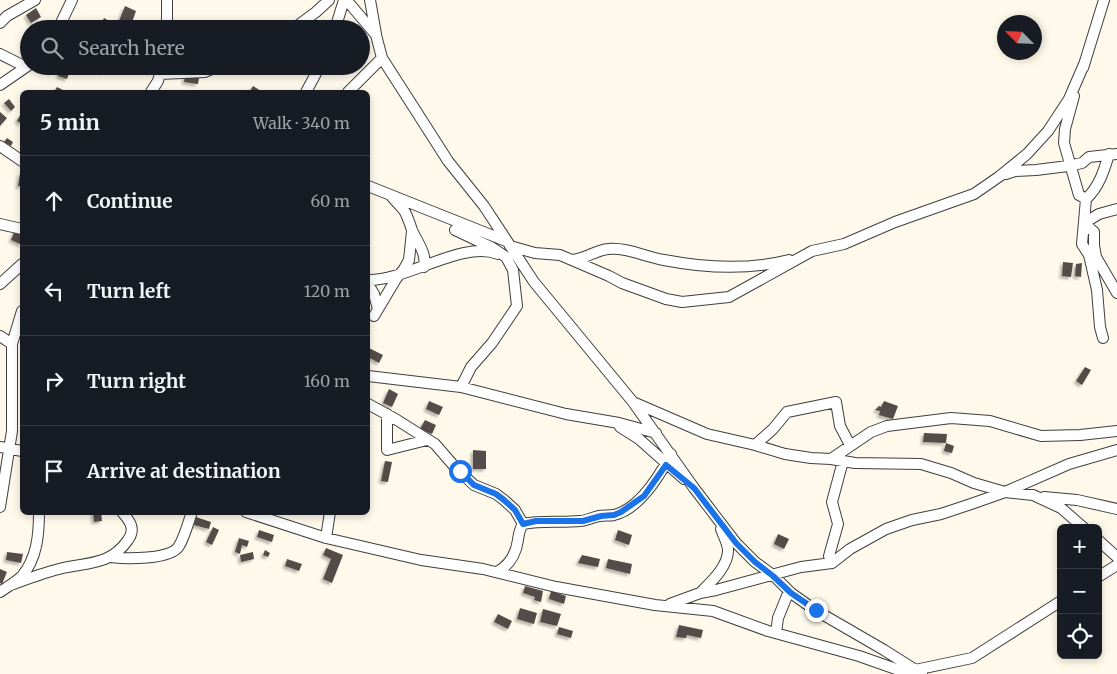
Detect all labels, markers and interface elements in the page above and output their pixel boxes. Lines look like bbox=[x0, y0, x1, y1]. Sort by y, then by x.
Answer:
north arrow bbox=[997, 15, 1042, 60]
search box bbox=[20, 20, 370, 75]
icon: search bbox=[38, 34, 66, 62]
text: Search here bbox=[78, 36, 185, 60]
text: 5 min bbox=[40, 109, 100, 136]
text: Walk · 340 m bbox=[253, 113, 350, 133]
icon: ahead bbox=[40, 187, 68, 215]
text: Continue bbox=[87, 189, 173, 213]
text: 60 m bbox=[310, 191, 350, 211]
icon: left bbox=[40, 277, 68, 305]
text: Turn left bbox=[87, 279, 171, 303]
text: 120 m bbox=[304, 281, 350, 301]
icon: right bbox=[40, 367, 68, 395]
text: Turn right bbox=[87, 369, 186, 393]
text: 160 m bbox=[304, 371, 350, 391]
icon: arrive bbox=[40, 457, 68, 485]
text: Arrive at destination bbox=[87, 459, 281, 483]
route start bbox=[449, 460, 472, 483]
map controls bbox=[1057, 524, 1102, 659]
button: + bbox=[1057, 524, 1102, 569]
button: − bbox=[1057, 569, 1102, 614]
route end bbox=[805, 599, 828, 622]
button: locate bbox=[1057, 614, 1102, 659]

